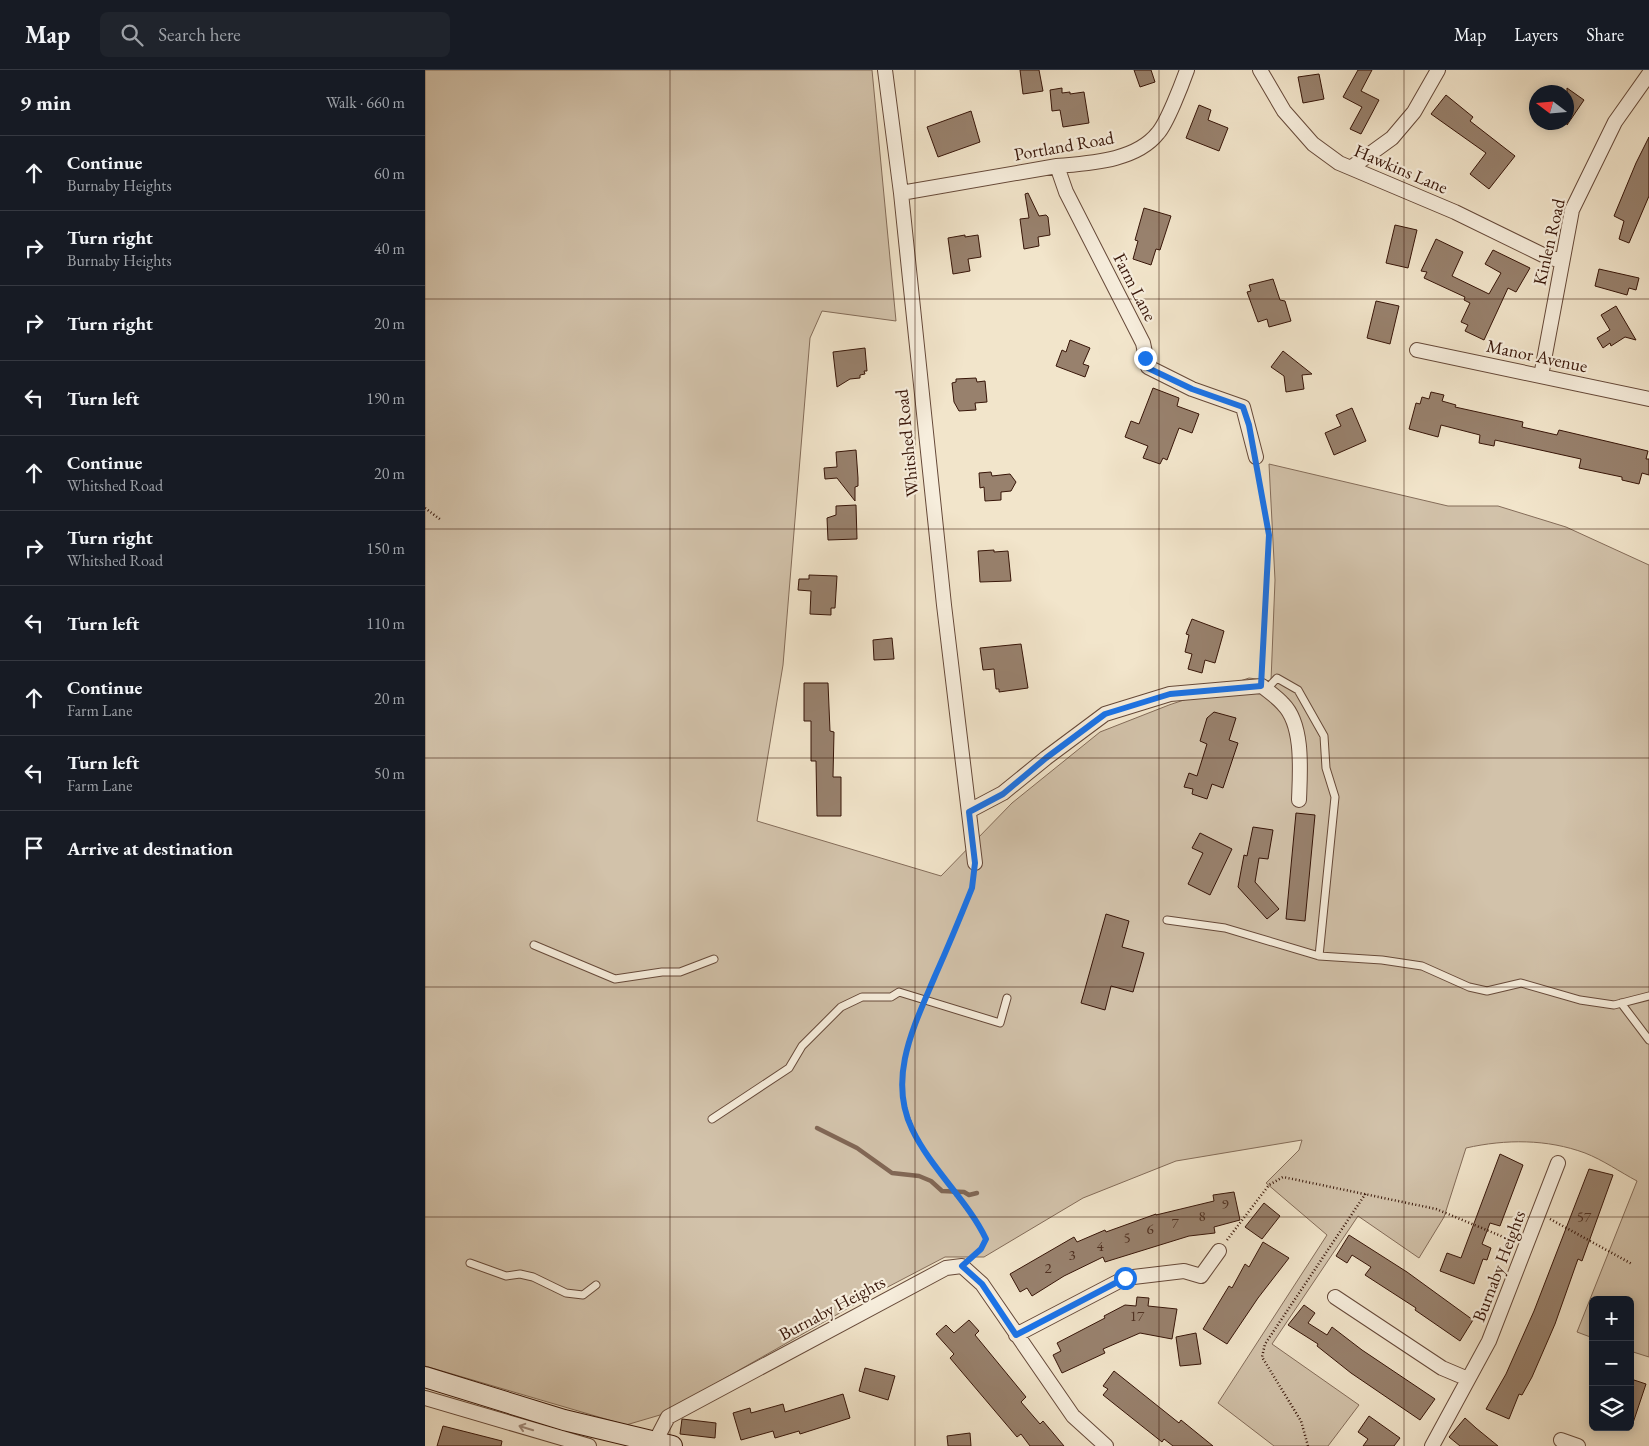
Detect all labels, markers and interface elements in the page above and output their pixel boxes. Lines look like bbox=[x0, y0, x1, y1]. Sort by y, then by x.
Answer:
search box bbox=[100, 12, 450, 57]
text: Map bbox=[25, 19, 70, 50]
icon: search bbox=[118, 21, 146, 49]
text: Search here bbox=[158, 22, 241, 47]
text: Map bbox=[1454, 23, 1486, 46]
text: Layers bbox=[1514, 23, 1558, 46]
text: Share bbox=[1586, 23, 1624, 46]
north arrow bbox=[1529, 85, 1574, 130]
text: 9 min bbox=[20, 89, 71, 116]
text: Walk · 660 m bbox=[326, 92, 405, 113]
street label: Portland Road bbox=[1012, 125, 1117, 166]
street label: Hawkins Lane bbox=[1351, 138, 1452, 199]
text: Continue bbox=[67, 150, 142, 175]
icon: ahead bbox=[20, 159, 48, 187]
text: 60 m bbox=[374, 163, 405, 184]
text: Burnaby Heights bbox=[67, 175, 172, 196]
street label: Kinlen Road bbox=[1527, 195, 1570, 287]
text: Turn right bbox=[67, 225, 153, 250]
icon: right bbox=[20, 234, 48, 262]
text: 40 m bbox=[374, 238, 405, 259]
street label: Farm Lane bbox=[1108, 249, 1162, 325]
text: Burnaby Heights bbox=[67, 250, 172, 271]
icon: right bbox=[20, 309, 48, 337]
text: Turn right bbox=[67, 311, 153, 336]
text: 20 m bbox=[374, 313, 405, 334]
street label: Manor Avenue bbox=[1484, 334, 1590, 377]
route end bbox=[1134, 347, 1157, 370]
icon: left bbox=[20, 384, 48, 412]
text: Turn left bbox=[67, 386, 139, 411]
street label: Whitshed Road bbox=[889, 387, 924, 498]
text: 190 m bbox=[366, 388, 405, 409]
text: Continue bbox=[67, 450, 142, 475]
icon: ahead bbox=[20, 459, 48, 487]
text: 20 m bbox=[374, 463, 405, 484]
text: Whitshed Road bbox=[67, 475, 163, 496]
text: Turn right bbox=[67, 525, 153, 550]
icon: right bbox=[20, 534, 48, 562]
text: 150 m bbox=[366, 538, 405, 559]
text: Whitshed Road bbox=[67, 550, 163, 571]
icon: left bbox=[20, 609, 48, 637]
text: Turn left bbox=[67, 611, 139, 636]
text: 110 m bbox=[366, 613, 405, 634]
text: Continue bbox=[67, 675, 142, 700]
icon: ahead bbox=[20, 684, 48, 712]
text: 20 m bbox=[374, 688, 405, 709]
text: Farm Lane bbox=[67, 700, 133, 721]
text: Turn left bbox=[67, 750, 139, 775]
icon: left bbox=[20, 759, 48, 787]
text: 50 m bbox=[374, 763, 405, 784]
text: Farm Lane bbox=[67, 775, 133, 796]
icon: arrive bbox=[20, 834, 48, 862]
text: Arrive at destination bbox=[67, 836, 233, 861]
house number: 9 bbox=[1221, 1194, 1229, 1213]
house number: 8 bbox=[1198, 1206, 1206, 1225]
street label: Burnaby Heights bbox=[1467, 1207, 1530, 1325]
house number: 57 bbox=[1577, 1207, 1592, 1226]
house number: 7 bbox=[1171, 1213, 1179, 1232]
house number: 6 bbox=[1146, 1219, 1154, 1238]
house number: 5 bbox=[1123, 1228, 1131, 1247]
house number: 4 bbox=[1096, 1236, 1104, 1255]
house number: 3 bbox=[1068, 1245, 1076, 1264]
house number: 2 bbox=[1044, 1258, 1052, 1277]
route start bbox=[1114, 1267, 1137, 1290]
street label: Burnaby Heights bbox=[774, 1270, 889, 1345]
map controls bbox=[1589, 1296, 1634, 1431]
button: + bbox=[1589, 1296, 1634, 1341]
house number: 17 bbox=[1130, 1306, 1145, 1325]
button: − bbox=[1589, 1341, 1634, 1386]
button: layers bbox=[1589, 1386, 1634, 1431]
one-way arrow bbox=[518, 1422, 534, 1432]

